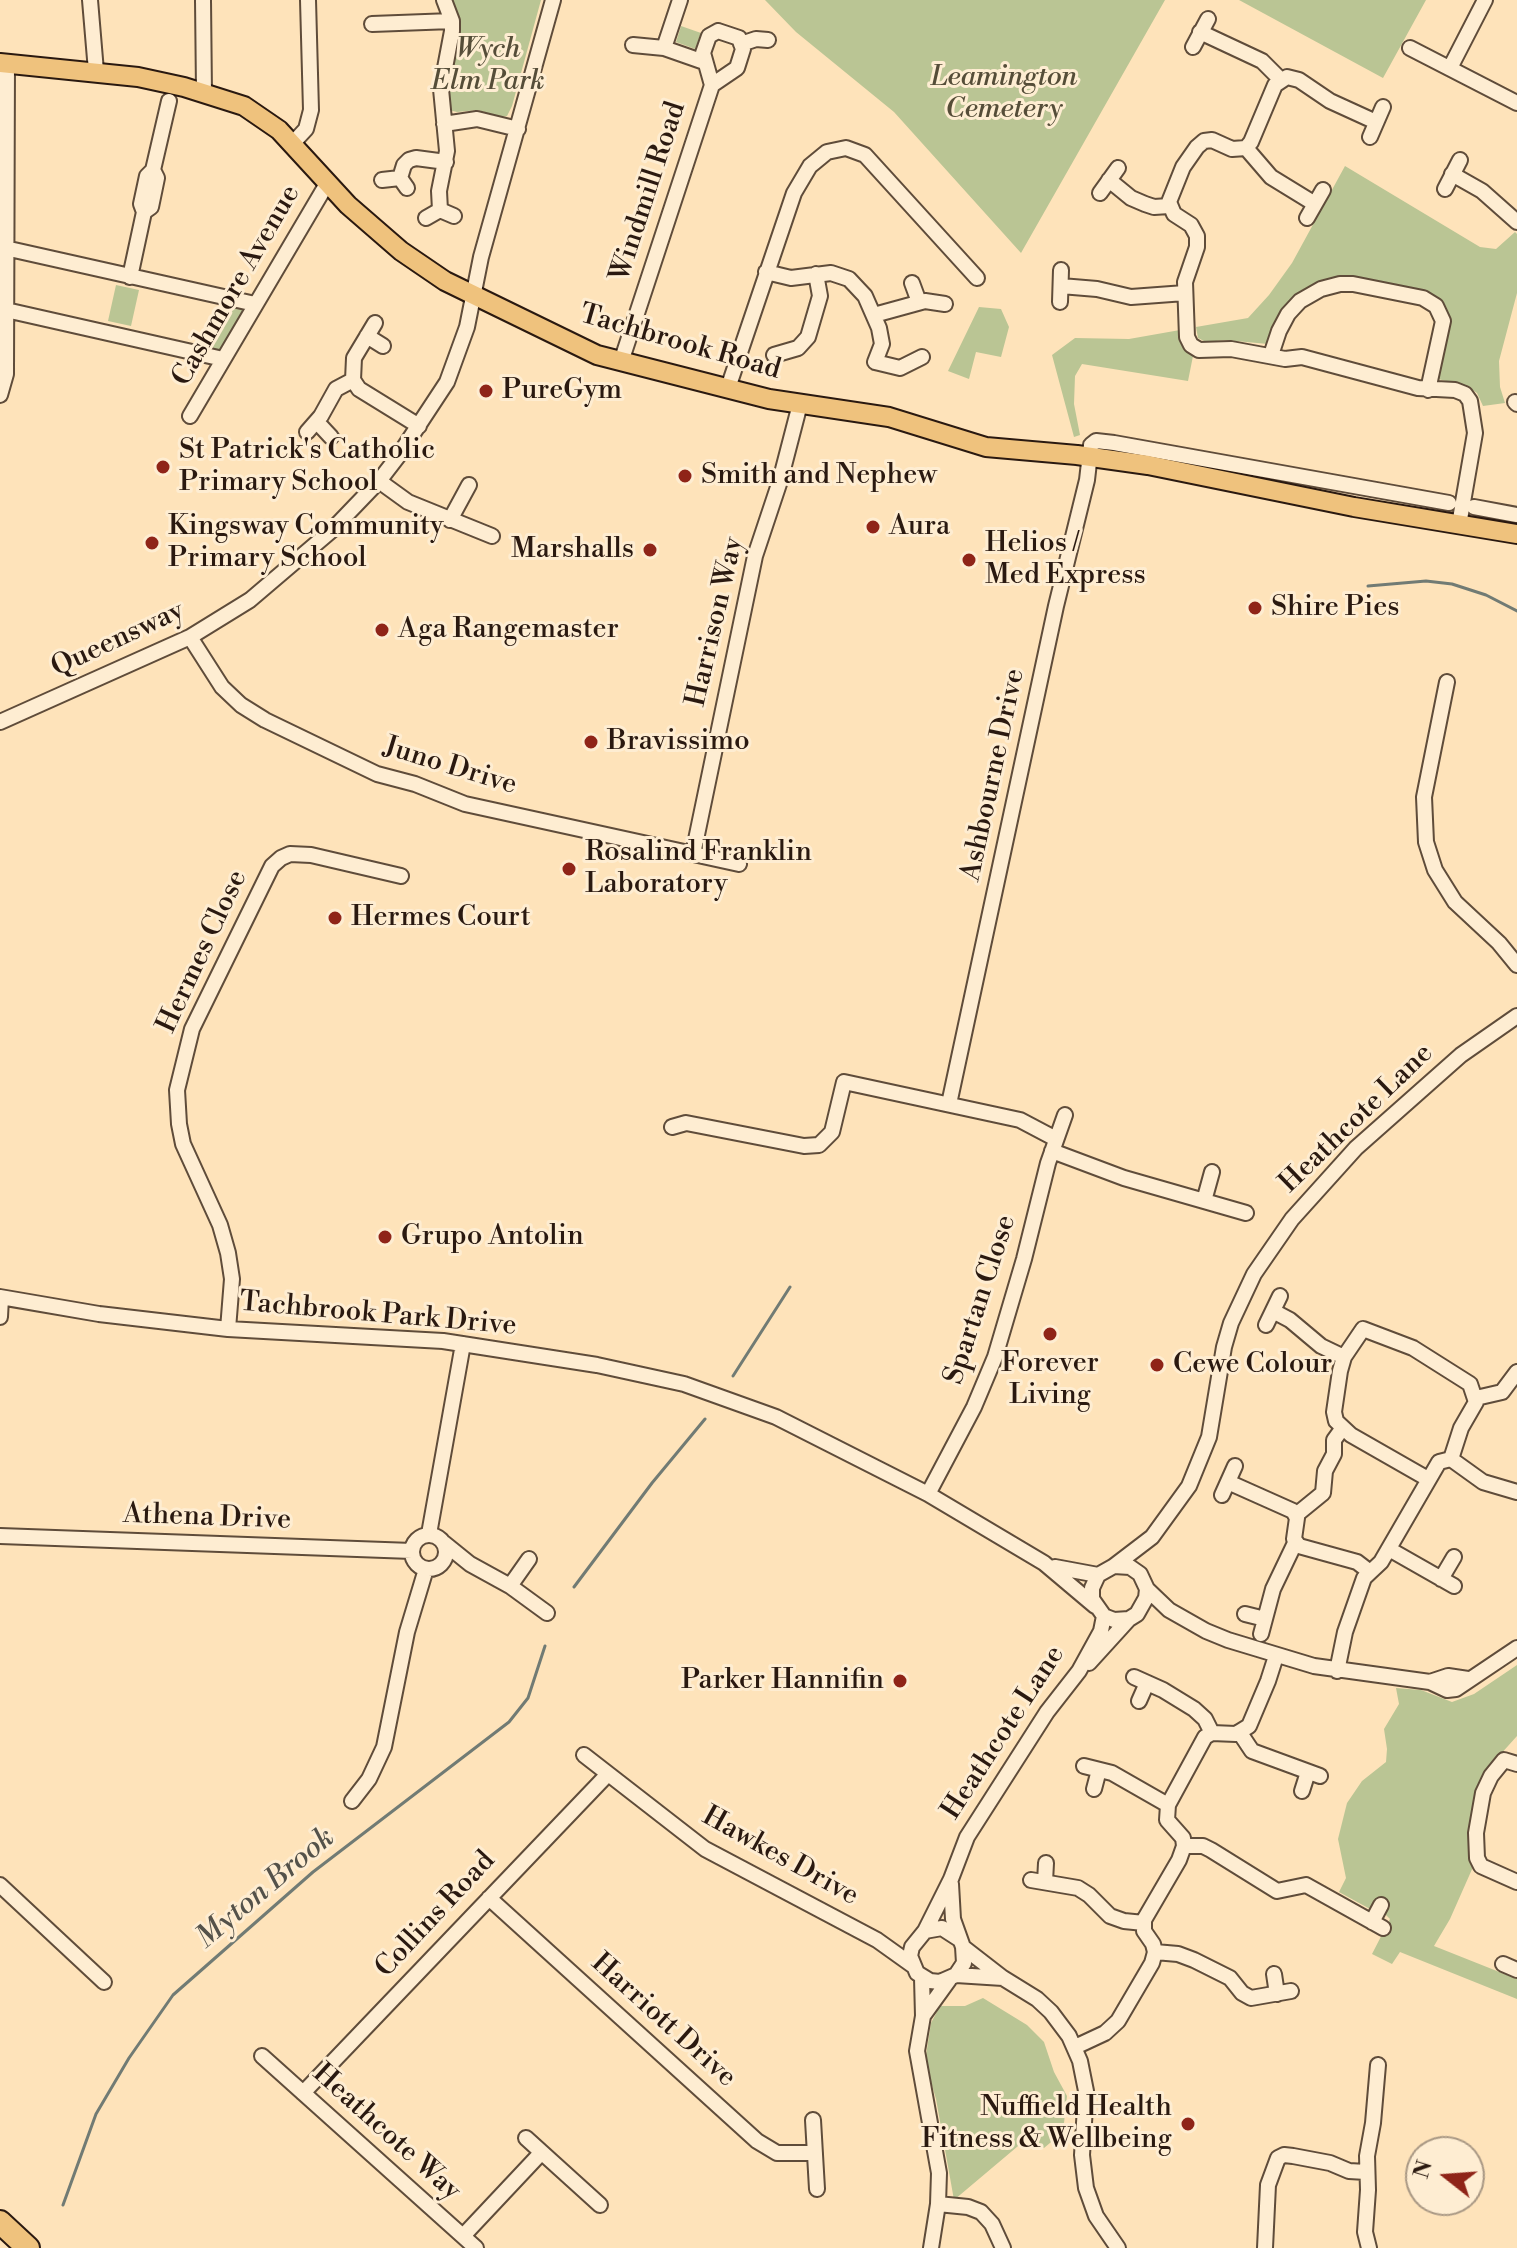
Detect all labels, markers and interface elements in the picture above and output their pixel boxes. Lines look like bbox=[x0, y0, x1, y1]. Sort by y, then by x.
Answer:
park label: Wych Elm Park bbox=[431, 33, 545, 99]
park label: Leamington Cemetery bbox=[931, 61, 1077, 127]
street label: Windmill Road bbox=[604, 98, 694, 286]
street label: Cashmore Avenue bbox=[166, 179, 308, 393]
street label: Tachbrook Road bbox=[576, 298, 784, 388]
place label: PureGym bbox=[502, 374, 622, 408]
marker: PureGym bbox=[477, 382, 495, 400]
place label: St Patrick's Catholic Primary School bbox=[179, 434, 435, 500]
marker: St Patrick's Catholic Primary School bbox=[154, 458, 172, 476]
place label: Smith and Nephew bbox=[701, 459, 937, 493]
marker: Smith and Nephew bbox=[676, 467, 694, 485]
place label: Kingsway Community Primary School bbox=[168, 510, 444, 576]
place label: Aura bbox=[889, 510, 950, 544]
marker: Aura bbox=[864, 518, 882, 536]
place label: Helios / Med Express bbox=[985, 527, 1146, 593]
place label: Marshalls bbox=[511, 533, 634, 567]
marker: Kingsway Community Primary School bbox=[143, 534, 161, 552]
street label: Harrison Way bbox=[680, 534, 752, 710]
marker: Marshalls bbox=[641, 541, 659, 559]
marker: Helios / Med Express bbox=[960, 551, 978, 569]
place label: Shire Pies bbox=[1271, 591, 1400, 625]
street label: Queensway bbox=[46, 595, 190, 685]
marker: Shire Pies bbox=[1246, 599, 1264, 617]
place label: Aga Rangemaster bbox=[398, 613, 619, 647]
marker: Aga Rangemaster bbox=[373, 621, 391, 639]
street label: Ashbourne Drive bbox=[955, 666, 1033, 884]
place label: Bravissimo bbox=[607, 725, 750, 759]
street label: Juno Drive bbox=[379, 731, 521, 803]
marker: Bravissimo bbox=[582, 733, 600, 751]
place label: Rosalind Franklin Laboratory bbox=[585, 836, 812, 902]
marker: Rosalind Franklin Laboratory bbox=[560, 860, 578, 878]
street label: Hermes Close bbox=[151, 865, 255, 1039]
place label: Hermes Court bbox=[351, 901, 531, 935]
marker: Hermes Court bbox=[326, 909, 344, 927]
street label: Heathcote Lane bbox=[1273, 1037, 1441, 1201]
street label: Spartan Close bbox=[938, 1211, 1024, 1389]
place label: Grupo Antolin bbox=[401, 1220, 584, 1254]
marker: Grupo Antolin bbox=[376, 1228, 394, 1246]
street label: Tachbrook Park Drive bbox=[238, 1286, 518, 1344]
marker: Forever Living bbox=[1041, 1325, 1059, 1343]
place label: Forever Living bbox=[1001, 1347, 1099, 1413]
place label: Cewe Colour bbox=[1173, 1348, 1332, 1382]
marker: Cewe Colour bbox=[1148, 1356, 1166, 1374]
street label: Athena Drive bbox=[122, 1498, 292, 1538]
street label: Heathcote Lane bbox=[935, 1640, 1073, 1826]
place label: Parker Hannifin bbox=[681, 1664, 884, 1698]
marker: Parker Hannifin bbox=[891, 1672, 909, 1690]
street label: Hawkes Drive bbox=[696, 1800, 864, 1914]
water label: Myton Brook bbox=[189, 1821, 343, 1957]
street label: Collins Road bbox=[369, 1845, 503, 1985]
street label: Harriott Drive bbox=[584, 1947, 742, 2095]
street label: Heathcote Way bbox=[305, 2058, 467, 2208]
place label: Nuffield Health Fitness & Wellbeing bbox=[921, 2091, 1172, 2157]
marker: Nuffield Health Fitness & Wellbeing bbox=[1179, 2115, 1197, 2133]
north arrow bbox=[1405, 2136, 1485, 2216]
text: N bbox=[1408, 2157, 1439, 2182]

